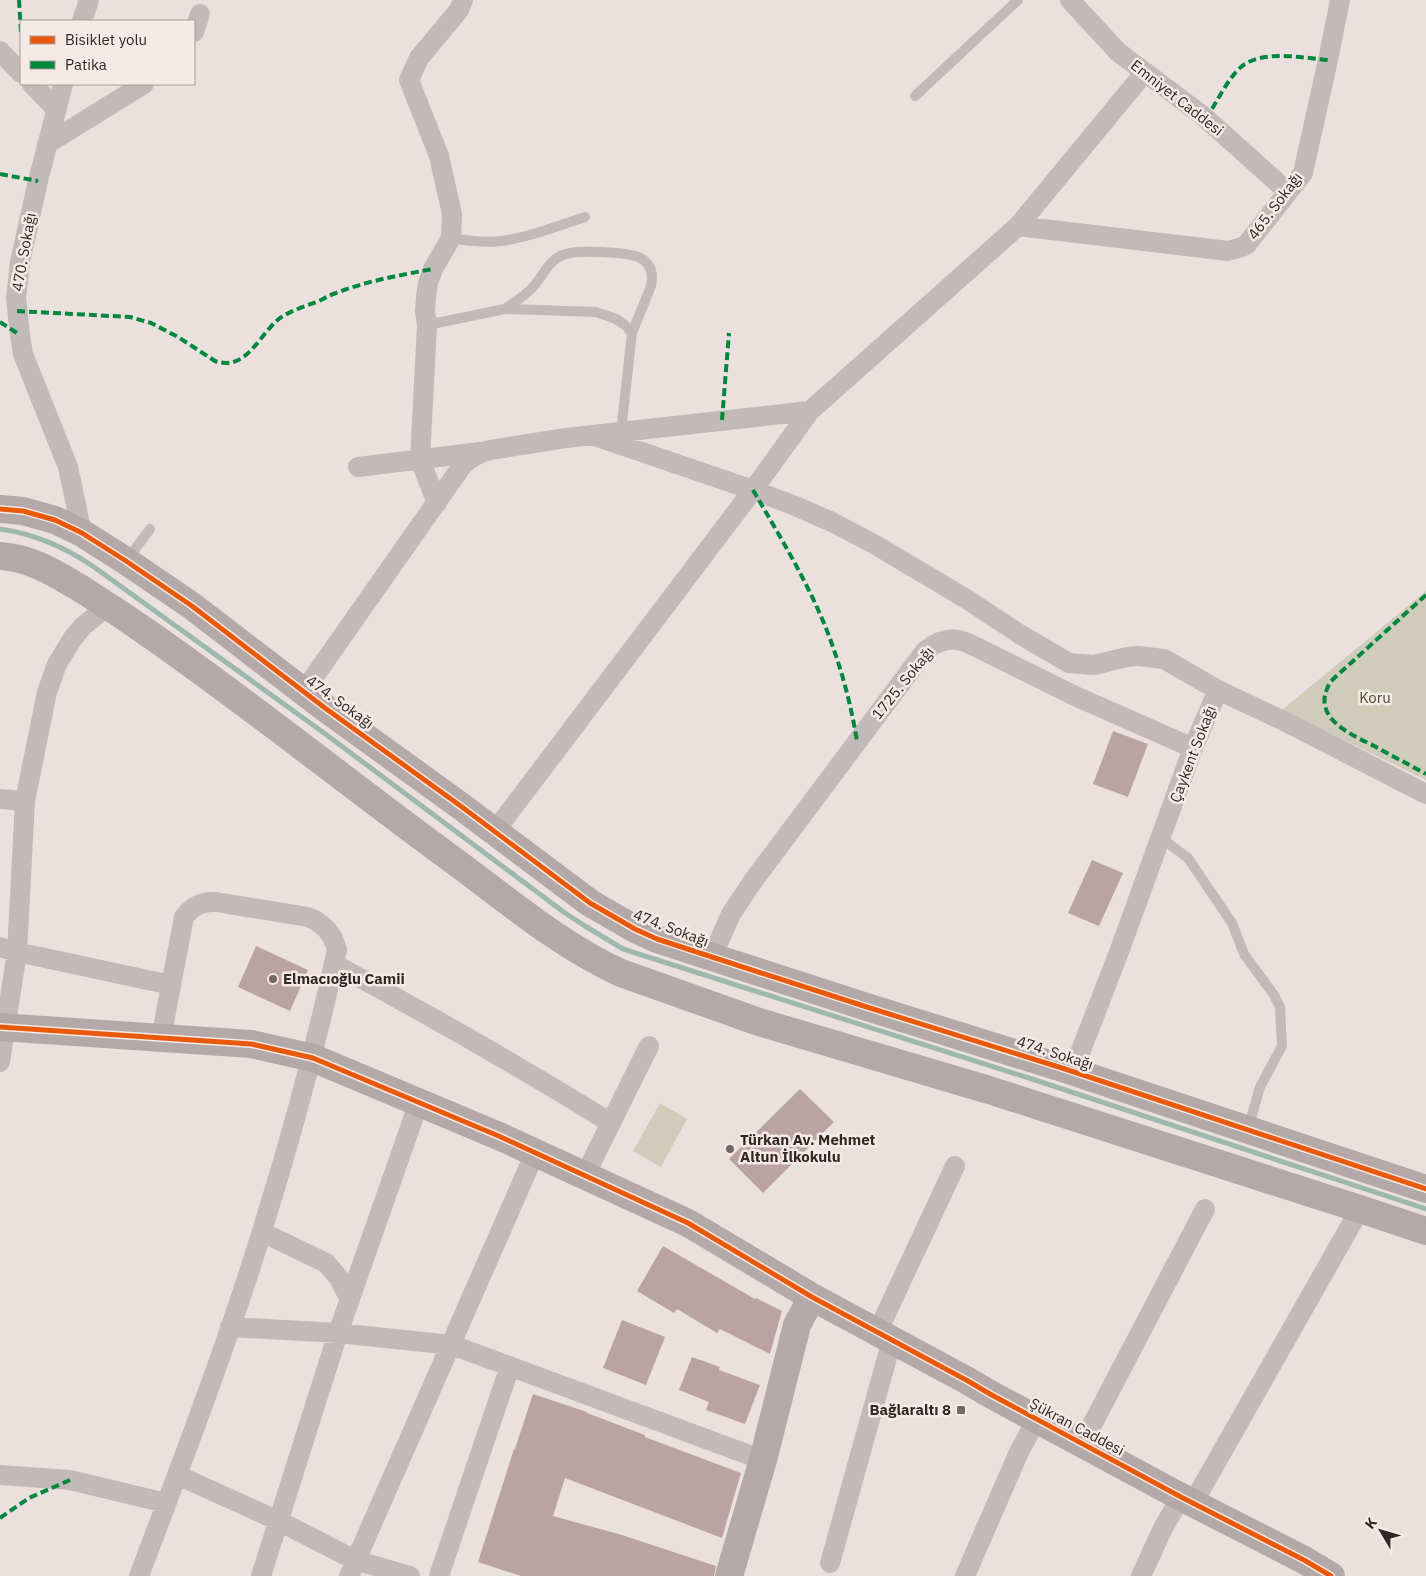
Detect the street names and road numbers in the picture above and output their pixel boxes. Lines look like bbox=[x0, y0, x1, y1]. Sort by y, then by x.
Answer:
street label: Emniyet Caddesi bbox=[1127, 55, 1228, 140]
street label: 465. Sokağı bbox=[1243, 168, 1306, 243]
street label: 470. Sokağı bbox=[7, 211, 40, 293]
street label: 1725. Sokağı bbox=[867, 642, 938, 723]
street label: 474. Sokağı bbox=[303, 671, 378, 733]
street label: Çaykent Sokağı bbox=[1165, 703, 1220, 805]
street label: 474. Sokağı bbox=[631, 904, 712, 951]
street label: 474. Sokağı bbox=[1015, 1031, 1096, 1074]
street label: Şükran Caddesi bbox=[1027, 1394, 1128, 1460]

